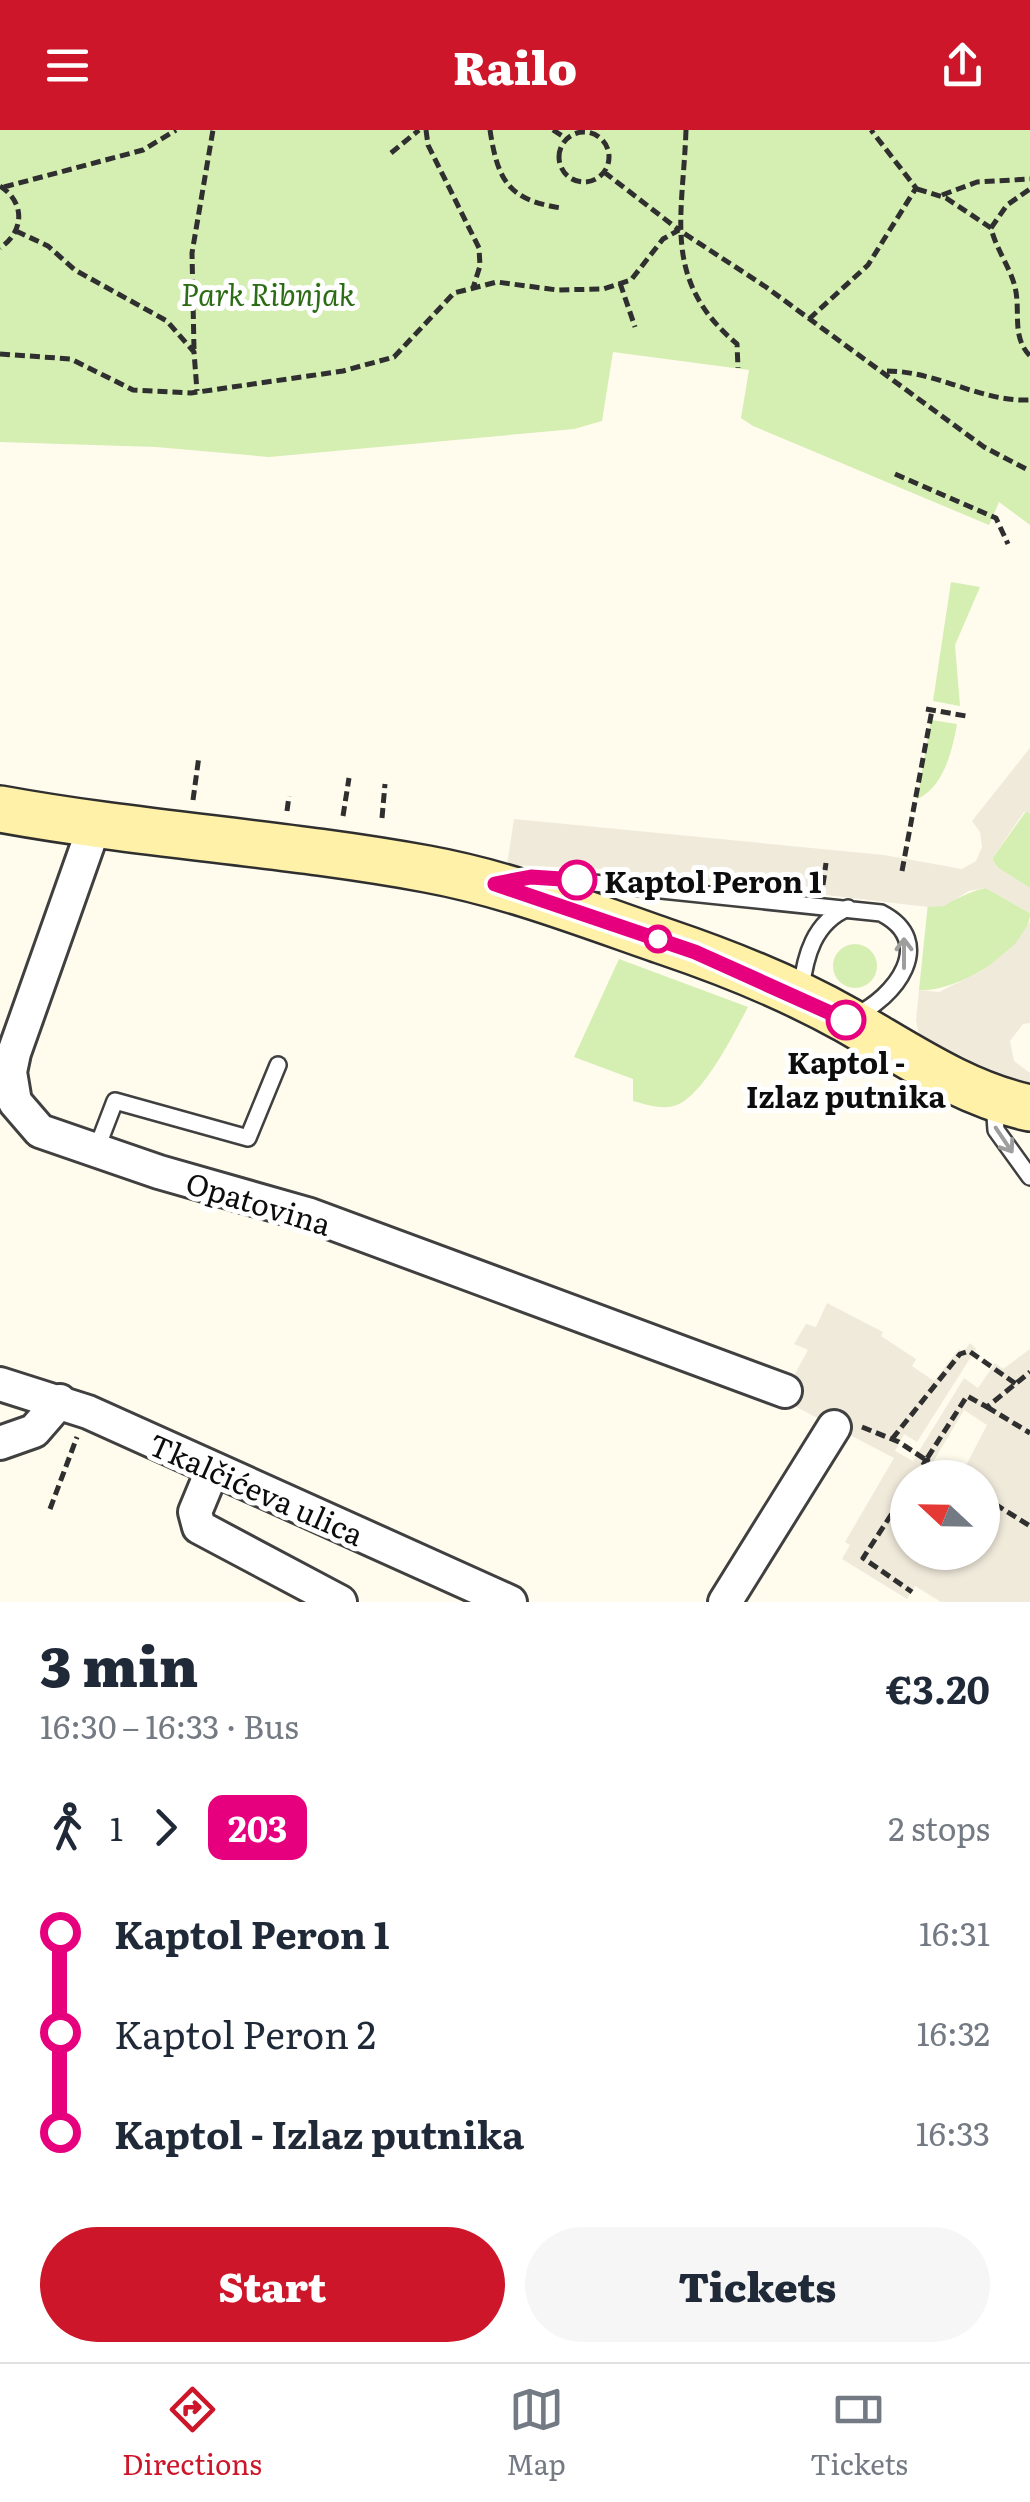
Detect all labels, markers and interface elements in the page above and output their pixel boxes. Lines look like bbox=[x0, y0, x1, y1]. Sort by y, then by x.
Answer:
text: Railo bbox=[453, 32, 577, 99]
icon: menu bbox=[40, 38, 95, 93]
icon: share bbox=[935, 38, 990, 93]
park label: Park Ribnjak bbox=[181, 271, 356, 315]
place label: Kaptol Peron 1 bbox=[604, 858, 822, 902]
marker: Kaptol Peron 1 bbox=[558, 861, 596, 899]
unlabelled marker bbox=[645, 926, 671, 952]
one-way arrow bbox=[894, 937, 914, 970]
marker: Kaptol - Izlaz putnika bbox=[827, 1001, 865, 1039]
place label: Kaptol - Izlaz putnika bbox=[746, 1039, 947, 1117]
one-way arrow bbox=[993, 1126, 1014, 1153]
street label: Opatovina bbox=[181, 1159, 338, 1245]
street label: Tkalčićeva ulica bbox=[143, 1421, 372, 1555]
north arrow bbox=[890, 1460, 1000, 1570]
map controls bbox=[890, 1460, 1000, 1570]
text: 3 min bbox=[40, 1622, 198, 1704]
text: €3.20 bbox=[886, 1659, 990, 1716]
text: 16:30 – 16:33 · Bus bbox=[40, 1701, 299, 1749]
icon: walk bbox=[40, 1800, 95, 1855]
icon: forward bbox=[138, 1800, 193, 1855]
text: 203 bbox=[228, 1801, 287, 1853]
text: 1 bbox=[110, 1803, 123, 1851]
text: 2 stops bbox=[888, 1803, 990, 1851]
text: Kaptol Peron 1 bbox=[114, 1904, 389, 1961]
text: 16:31 bbox=[919, 1908, 990, 1956]
text: Kaptol Peron 2 bbox=[114, 2004, 376, 2061]
text: 16:32 bbox=[917, 2008, 990, 2056]
text: Kaptol - Izlaz putnika bbox=[114, 2104, 524, 2161]
text: 16:33 bbox=[916, 2108, 990, 2156]
button: Start bbox=[40, 2227, 505, 2342]
button: Tickets bbox=[525, 2227, 990, 2342]
tab: Directions bbox=[122, 2382, 262, 2484]
tab: Map bbox=[506, 2382, 566, 2484]
tab: Tickets bbox=[810, 2382, 908, 2484]

